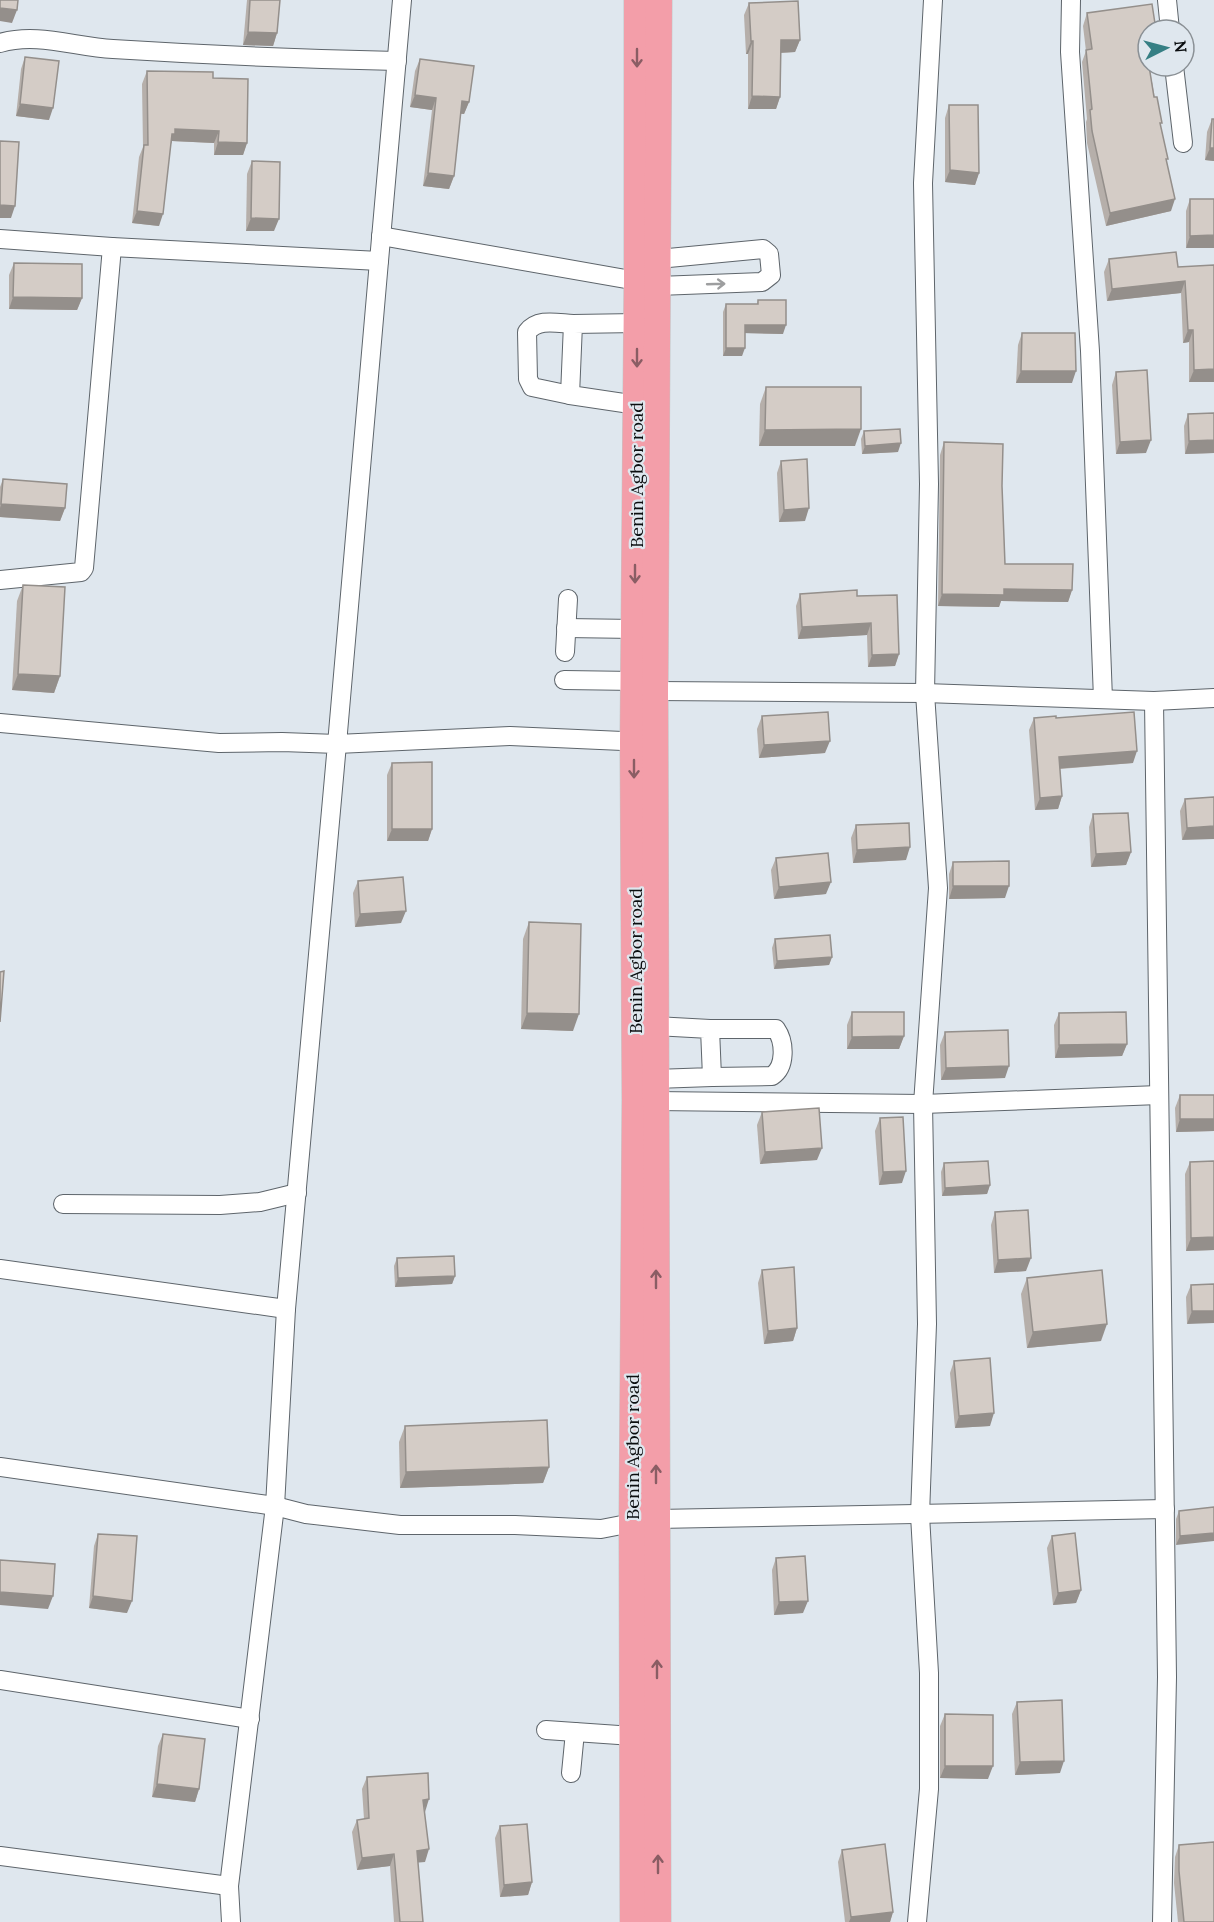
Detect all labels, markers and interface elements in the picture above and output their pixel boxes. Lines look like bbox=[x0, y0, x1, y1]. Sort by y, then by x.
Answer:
north arrow bbox=[1136, 18, 1196, 78]
text: N bbox=[1170, 39, 1192, 54]
one-way arrow bbox=[631, 48, 643, 68]
one-way arrow bbox=[706, 278, 726, 290]
one-way arrow bbox=[631, 348, 643, 368]
street label: Benin Agbor road bbox=[625, 402, 648, 548]
one-way arrow bbox=[629, 564, 641, 584]
one-way arrow bbox=[628, 759, 639, 779]
street label: Benin Agbor road bbox=[624, 888, 647, 1034]
one-way arrow bbox=[650, 1269, 662, 1289]
street label: Benin Agbor road bbox=[621, 1374, 644, 1520]
one-way arrow bbox=[650, 1464, 662, 1484]
one-way arrow bbox=[651, 1659, 663, 1679]
one-way arrow bbox=[652, 1854, 664, 1874]

